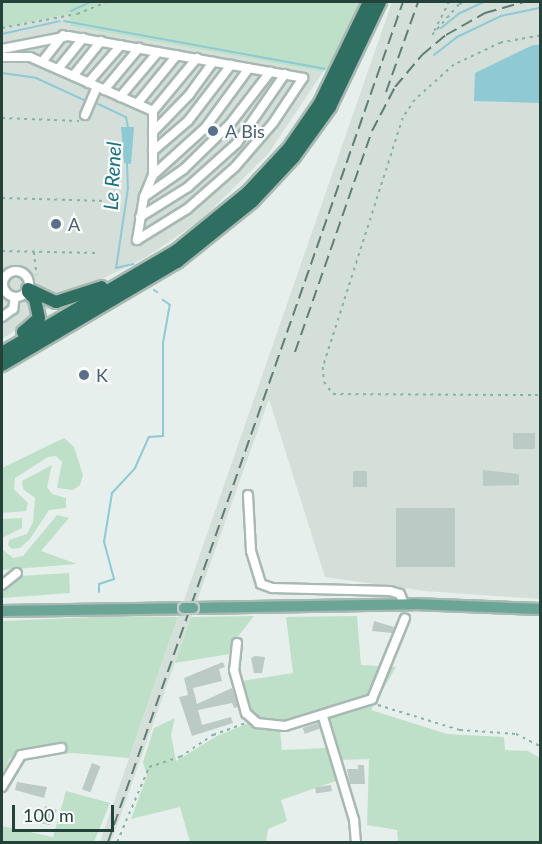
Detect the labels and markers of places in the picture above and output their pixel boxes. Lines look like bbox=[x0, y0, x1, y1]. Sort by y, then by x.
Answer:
place label: A Bis bbox=[225, 120, 265, 142]
marker: A Bis bbox=[206, 124, 220, 138]
place label: A bbox=[68, 213, 80, 235]
marker: A bbox=[49, 217, 63, 231]
place label: K bbox=[96, 364, 108, 386]
marker: K bbox=[77, 368, 91, 382]

